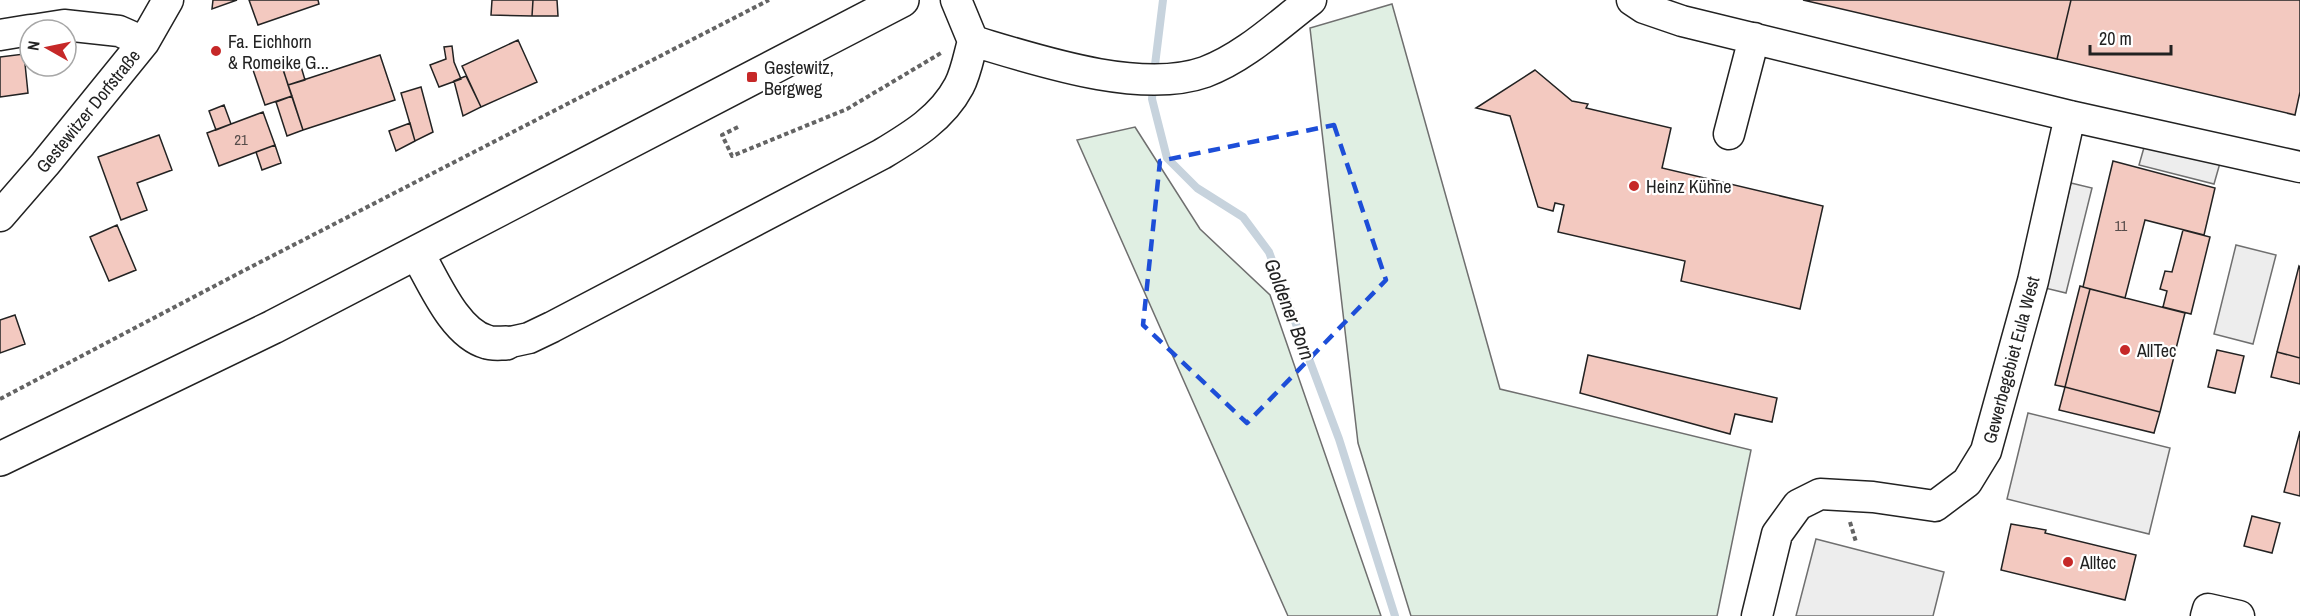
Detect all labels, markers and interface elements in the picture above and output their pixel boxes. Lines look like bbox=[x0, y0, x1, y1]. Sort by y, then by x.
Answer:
north arrow bbox=[18, 18, 78, 78]
scale bar bbox=[2090, 18, 2171, 56]
text: 20 m bbox=[2099, 26, 2132, 51]
place label: Fa. Eichhorn & Romeike G... bbox=[228, 29, 329, 75]
text: N bbox=[22, 39, 45, 52]
street label: Gestewitzer Dorfstraße bbox=[30, 44, 146, 178]
marker: Fa. Eichhorn & Romeike G... bbox=[209, 44, 223, 58]
place label: Gestewitz, Bergweg bbox=[764, 55, 834, 101]
marker: Gestewitz, Bergweg bbox=[745, 70, 759, 84]
house number: 21 bbox=[234, 129, 248, 150]
place label: Heinz Kühne bbox=[1646, 174, 1731, 199]
marker: Heinz Kühne bbox=[1627, 179, 1641, 193]
house number: 11 bbox=[2115, 215, 2128, 236]
water label: Goldener Born bbox=[1258, 254, 1322, 364]
street label: Gewerbegebiet Eula West bbox=[1977, 274, 2045, 446]
place label: AllTec bbox=[2136, 338, 2176, 363]
marker: AllTec bbox=[2118, 343, 2132, 357]
place label: Alltec bbox=[2079, 550, 2116, 575]
marker: Alltec bbox=[2061, 555, 2075, 569]

